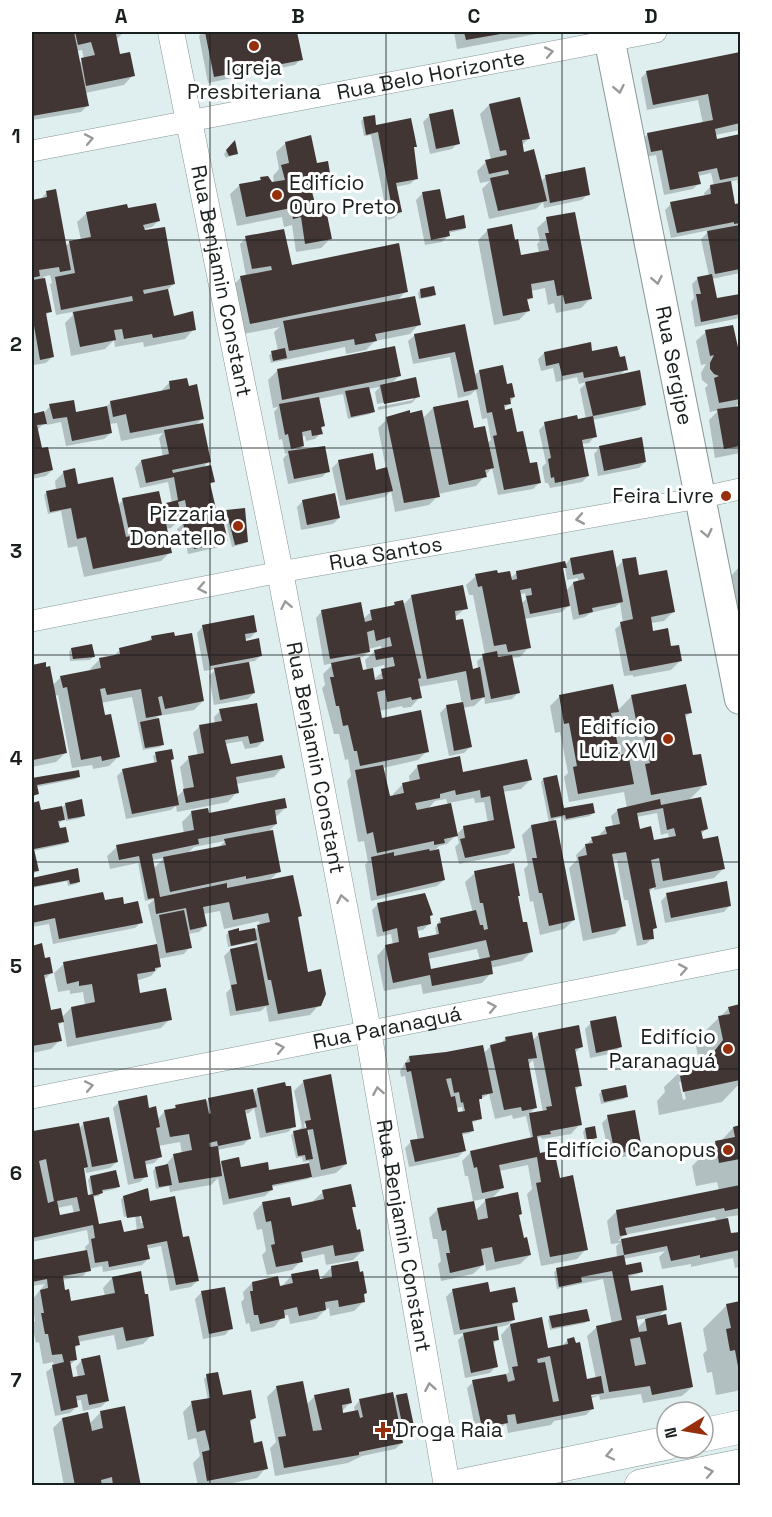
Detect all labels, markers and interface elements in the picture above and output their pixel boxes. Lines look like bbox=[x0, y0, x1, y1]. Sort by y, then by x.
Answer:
text: A bbox=[115, 3, 128, 29]
text: B bbox=[291, 3, 305, 29]
text: C bbox=[468, 3, 481, 29]
text: D bbox=[644, 3, 658, 29]
marker: Igreja Presbiteriana bbox=[247, 39, 261, 53]
street label: Rua Belo Horizonte bbox=[334, 43, 527, 106]
one-way arrow bbox=[543, 46, 553, 59]
place label: Igreja Presbiteriana bbox=[187, 54, 321, 105]
one-way arrow bbox=[612, 84, 625, 94]
text: 1 bbox=[11, 123, 21, 149]
one-way arrow bbox=[84, 133, 94, 146]
street label: Rua Benjamin Constant bbox=[185, 163, 258, 399]
place label: Edifício Ouro Preto bbox=[289, 169, 396, 220]
marker: Edifício Ouro Preto bbox=[270, 188, 284, 202]
one-way arrow bbox=[650, 275, 663, 285]
street label: Rua Sergipe bbox=[650, 303, 699, 427]
text: 2 bbox=[10, 331, 22, 357]
place label: Feira Livre bbox=[612, 482, 714, 509]
marker: Feira Livre bbox=[719, 489, 733, 503]
place label: Pizzaria Donatello bbox=[130, 500, 226, 551]
one-way arrow bbox=[575, 512, 585, 525]
marker: Pizzaria Donatello bbox=[231, 519, 245, 533]
one-way arrow bbox=[700, 528, 713, 538]
street label: Rua Santos bbox=[327, 530, 444, 576]
text: 3 bbox=[10, 538, 22, 564]
one-way arrow bbox=[197, 581, 207, 594]
one-way arrow bbox=[280, 600, 293, 610]
street label: Rua Benjamin Constant bbox=[281, 639, 352, 876]
place label: Edifício Luiz XVI bbox=[579, 713, 656, 764]
marker: Edifício Luiz XVI bbox=[661, 732, 675, 746]
text: 4 bbox=[10, 745, 23, 771]
one-way arrow bbox=[336, 895, 349, 905]
text: 5 bbox=[10, 953, 22, 979]
one-way arrow bbox=[678, 963, 688, 976]
street label: Rua Paranaguá bbox=[310, 999, 464, 1055]
one-way arrow bbox=[487, 1001, 497, 1014]
place label: Edifício Paranaguá bbox=[609, 1023, 716, 1074]
one-way arrow bbox=[275, 1042, 285, 1055]
marker: Edifício Paranaguá bbox=[721, 1042, 735, 1056]
one-way arrow bbox=[84, 1081, 94, 1094]
one-way arrow bbox=[372, 1086, 385, 1096]
street label: Rua Benjamin Constant bbox=[371, 1117, 437, 1354]
place label: Edifício Canopus bbox=[546, 1136, 716, 1163]
marker: Edifício Canopus bbox=[721, 1143, 735, 1157]
text: 6 bbox=[10, 1160, 22, 1186]
text: 7 bbox=[10, 1367, 22, 1393]
one-way arrow bbox=[424, 1382, 437, 1392]
north arrow bbox=[655, 1400, 715, 1460]
place label: Droga Raia bbox=[395, 1416, 503, 1443]
marker: Droga Raia bbox=[376, 1423, 390, 1437]
text: N bbox=[659, 1425, 682, 1440]
one-way arrow bbox=[605, 1448, 615, 1461]
one-way arrow bbox=[704, 1466, 714, 1479]

